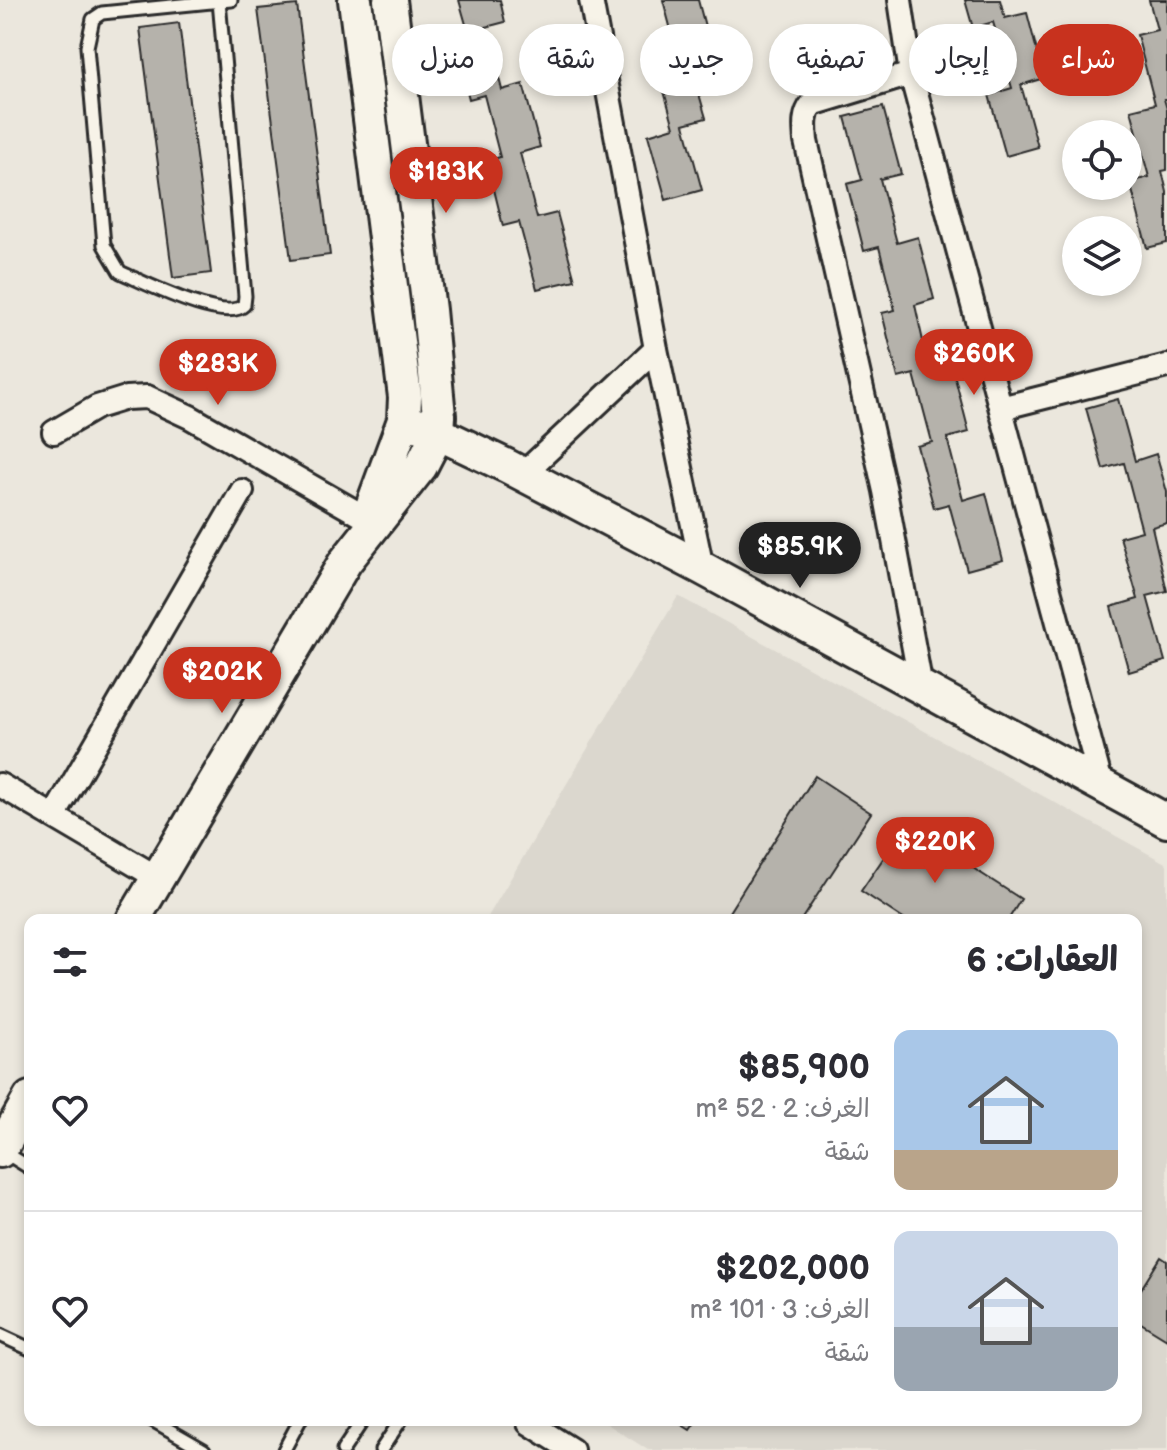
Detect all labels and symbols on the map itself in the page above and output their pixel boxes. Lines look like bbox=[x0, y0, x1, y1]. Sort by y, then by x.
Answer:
pin: $183K bbox=[390, 147, 502, 215]
pin: $260K bbox=[918, 329, 1030, 397]
pin: $283K bbox=[162, 339, 274, 407]
pin: $85.9K bbox=[735, 522, 865, 590]
pin: $202K bbox=[166, 647, 278, 715]
pin: $220K bbox=[879, 817, 991, 885]

